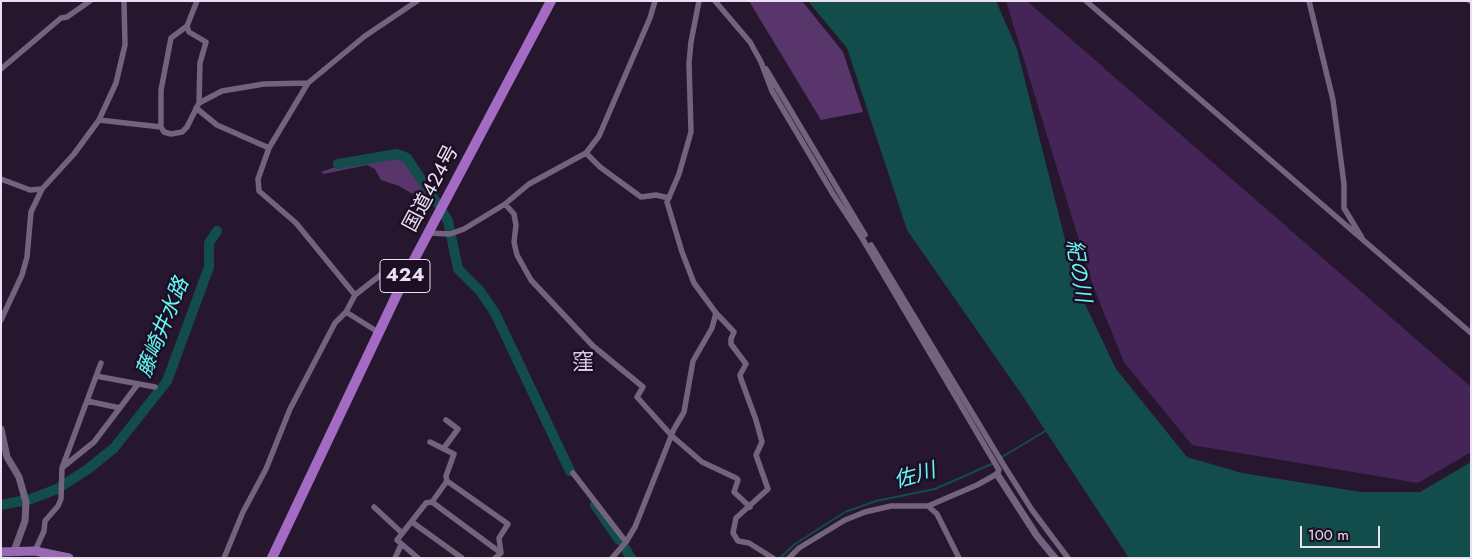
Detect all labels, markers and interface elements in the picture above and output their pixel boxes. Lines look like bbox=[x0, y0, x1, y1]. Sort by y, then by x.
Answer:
street label: 国道424号 bbox=[399, 142, 465, 236]
water label: 紀の川 bbox=[1060, 238, 1094, 304]
road number: 424 bbox=[380, 260, 430, 292]
water label: 藤崎井水路 bbox=[133, 275, 195, 381]
district label: 窪 bbox=[572, 351, 594, 377]
water label: 佐川 bbox=[891, 459, 939, 495]
scale bar bbox=[1302, 516, 1382, 548]
text: 100 m bbox=[1308, 524, 1349, 546]

